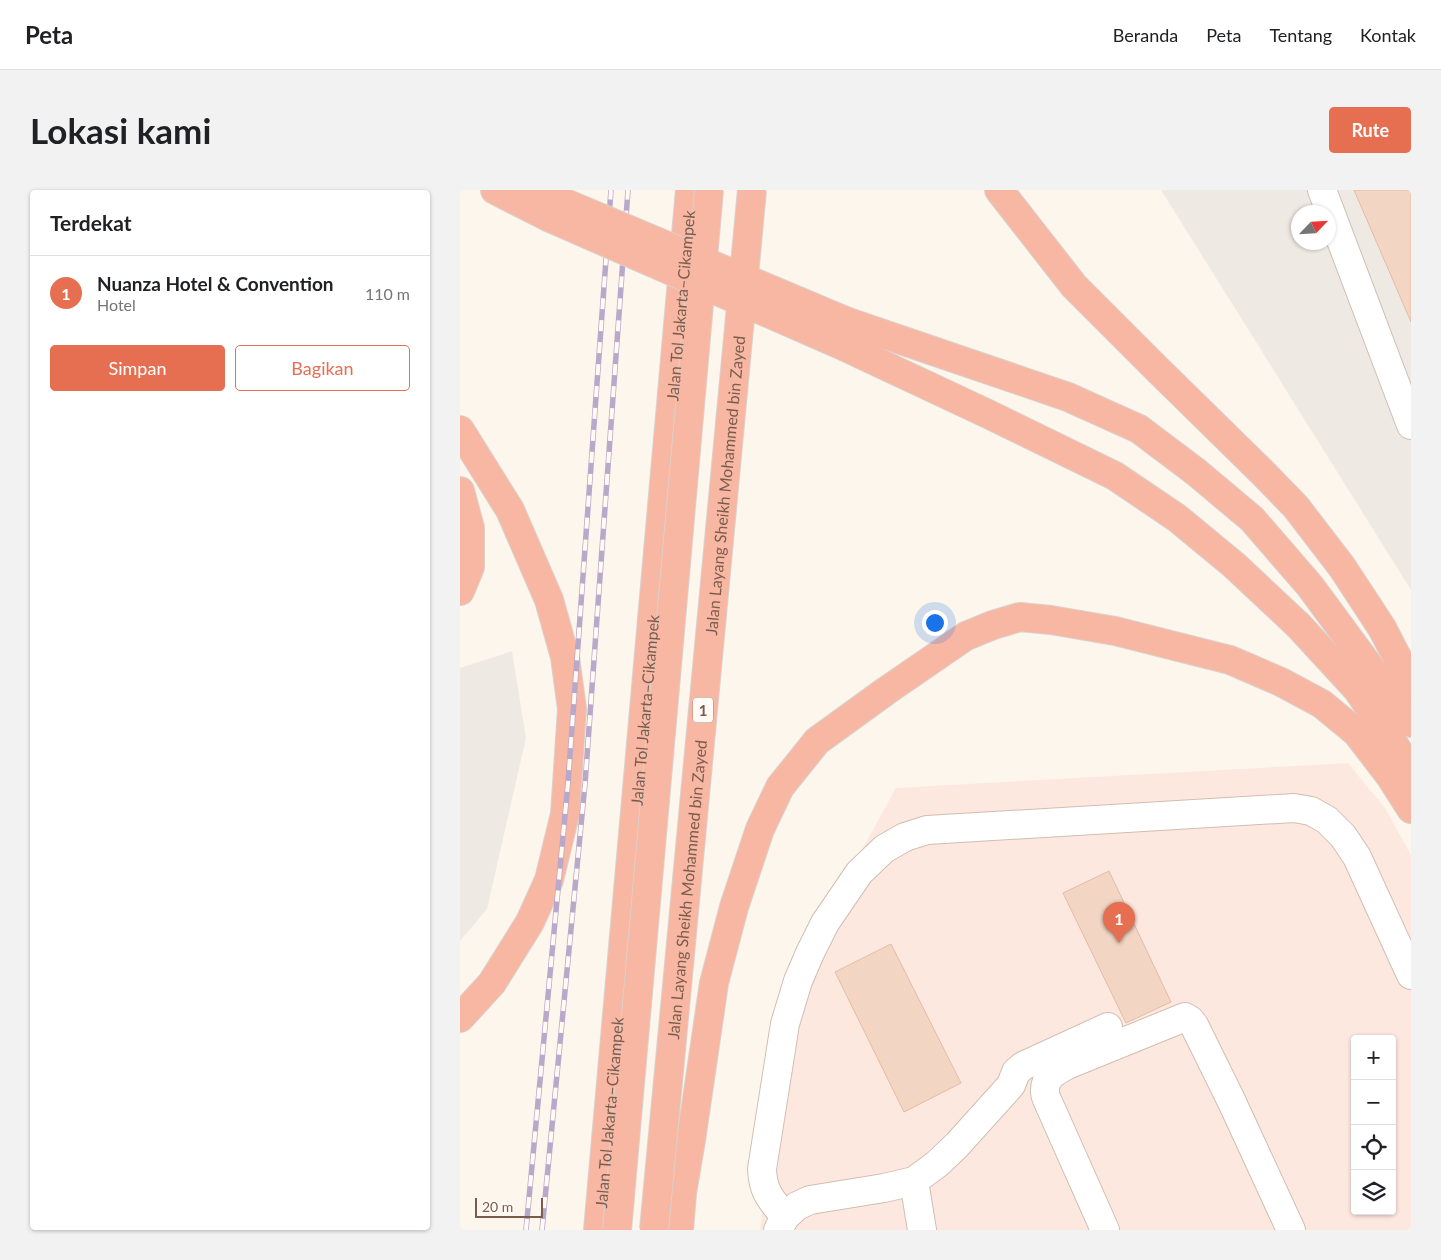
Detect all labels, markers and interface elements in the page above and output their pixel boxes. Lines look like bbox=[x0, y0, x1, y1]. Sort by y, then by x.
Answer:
text: Peta bbox=[25, 20, 73, 49]
text: Beranda bbox=[1113, 24, 1178, 46]
text: Peta bbox=[1206, 24, 1241, 46]
text: Tentang bbox=[1269, 24, 1332, 46]
text: Kontak bbox=[1360, 24, 1416, 46]
button: Rute bbox=[1329, 107, 1411, 153]
text: Lokasi kami bbox=[30, 109, 211, 151]
north arrow bbox=[1291, 205, 1336, 250]
street label: Jalan Tol Jakarta–Cikampek bbox=[662, 209, 698, 402]
text: Terdekat bbox=[50, 210, 132, 235]
text: Nuanza Hotel & Convention bbox=[97, 272, 334, 295]
text: 1 bbox=[61, 284, 71, 303]
text: 110 m bbox=[365, 284, 410, 303]
text: Hotel bbox=[97, 295, 136, 314]
street label: Jalan Layang Sheikh Mohammed bin Zayed bbox=[701, 335, 748, 636]
button: Simpan bbox=[50, 345, 225, 391]
button: Bagikan bbox=[235, 345, 410, 391]
your location bbox=[922, 610, 948, 636]
street label: Jalan Tol Jakarta–Cikampek bbox=[626, 613, 662, 806]
road number: 1 bbox=[693, 698, 713, 722]
street label: Jalan Layang Sheikh Mohammed bin Zayed bbox=[663, 739, 710, 1040]
pin: 1 bbox=[1103, 902, 1135, 943]
street label: Jalan Tol Jakarta–Cikampek bbox=[591, 1015, 626, 1209]
map controls bbox=[1351, 1035, 1396, 1215]
button: + bbox=[1351, 1035, 1396, 1080]
button: − bbox=[1351, 1080, 1396, 1125]
button: locate bbox=[1351, 1125, 1396, 1170]
button: layers bbox=[1351, 1170, 1396, 1215]
scale bar bbox=[475, 1195, 542, 1218]
text: 20 m bbox=[482, 1198, 513, 1215]

